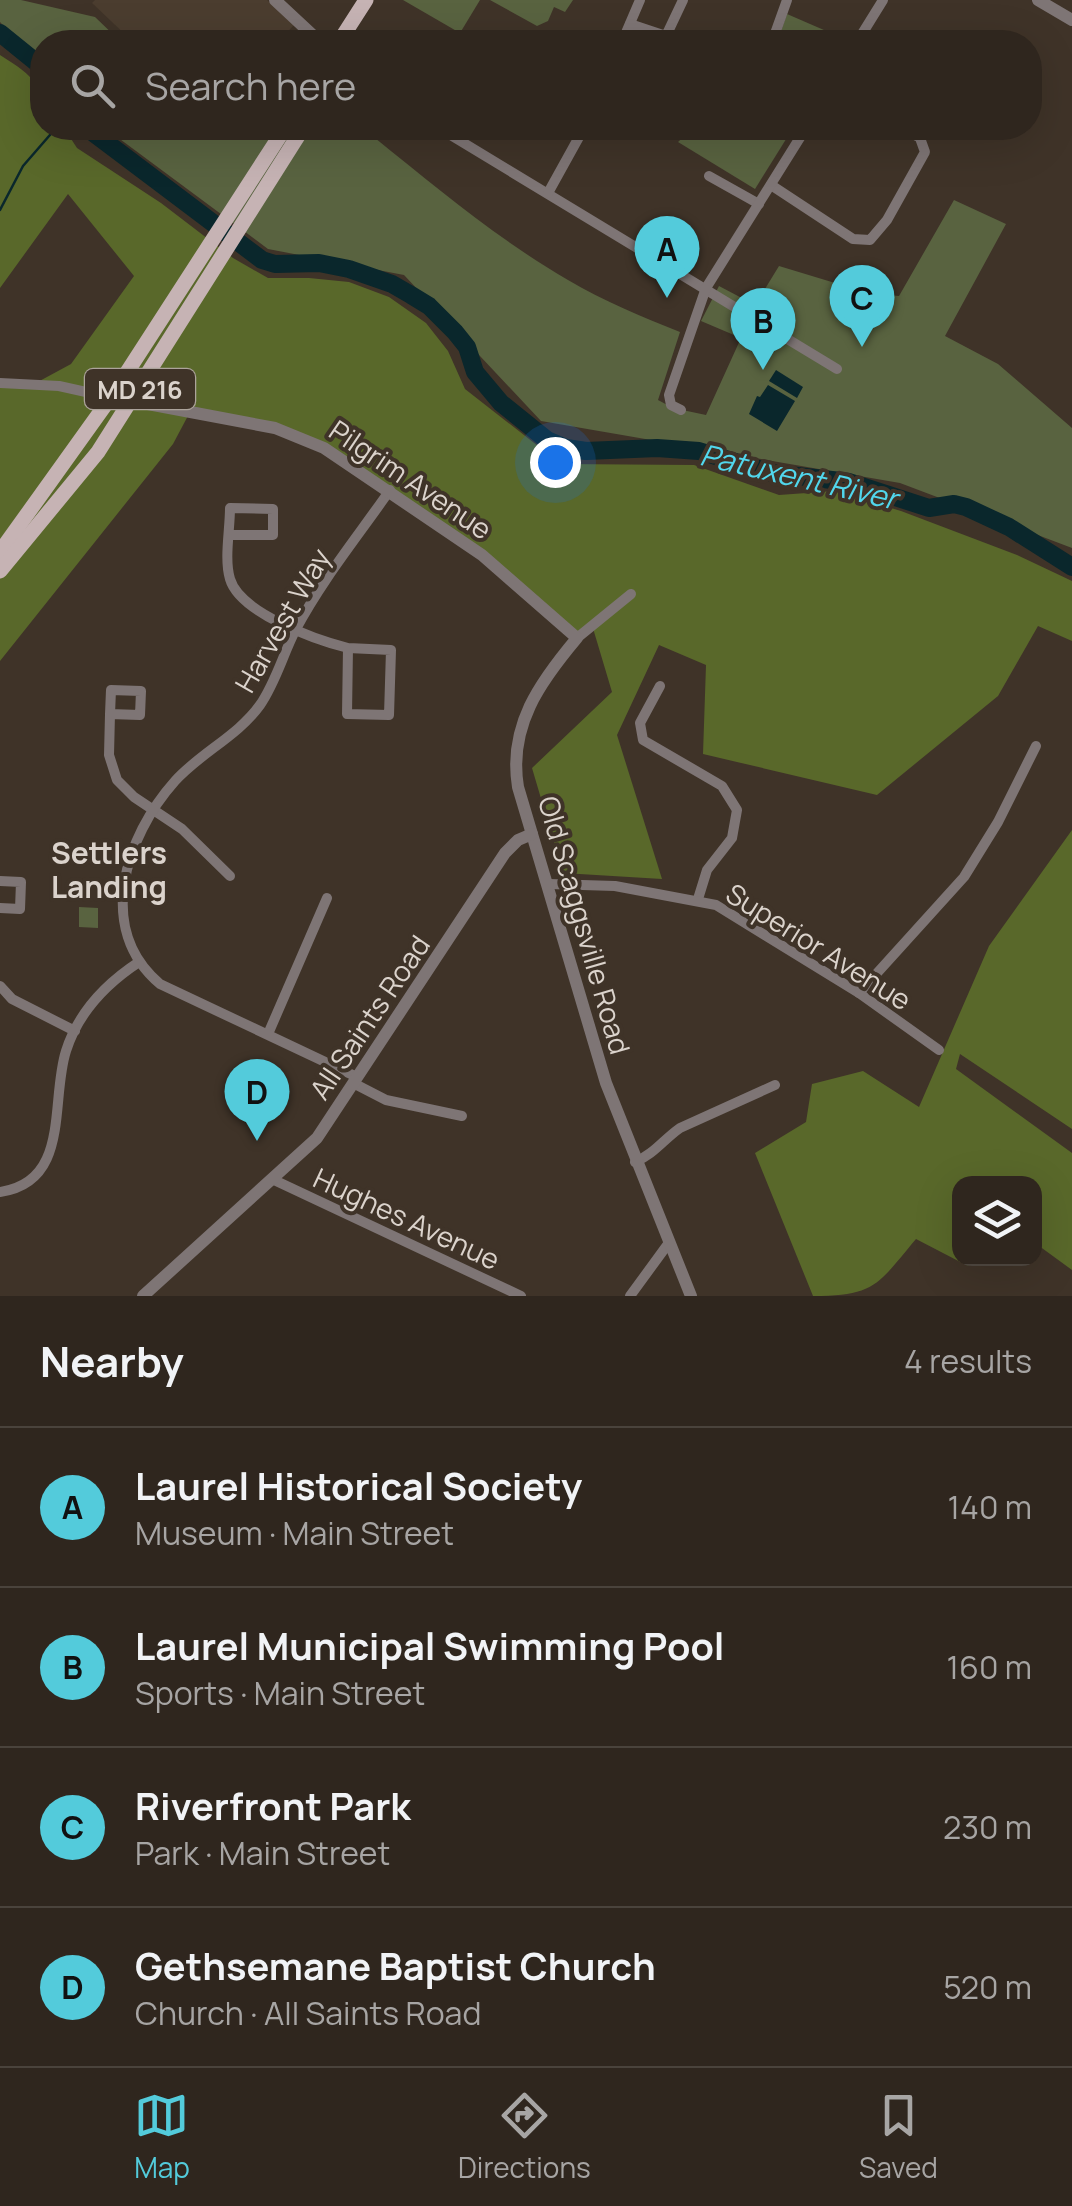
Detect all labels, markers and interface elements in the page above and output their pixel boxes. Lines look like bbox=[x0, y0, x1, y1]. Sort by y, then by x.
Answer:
search box bbox=[30, 30, 1042, 140]
icon: search bbox=[65, 58, 120, 113]
text: Search here bbox=[145, 59, 356, 111]
pin: A bbox=[634, 216, 700, 298]
pin: C bbox=[830, 264, 894, 347]
pin: B bbox=[730, 288, 796, 370]
road number: MD 216 bbox=[85, 369, 195, 409]
street label: Pilgrim Avenue bbox=[322, 411, 500, 547]
water label: Patuxent River bbox=[696, 433, 906, 520]
your location bbox=[530, 437, 581, 488]
street label: Harvest Way bbox=[225, 541, 339, 699]
street label: Old Scaggsville Road bbox=[530, 792, 640, 1058]
district label: Settlers Landing bbox=[51, 832, 167, 907]
street label: Superior Avenue bbox=[719, 874, 919, 1018]
street label: All Saints Road bbox=[300, 928, 438, 1106]
pin: D bbox=[224, 1058, 290, 1141]
street label: Hughes Avenue bbox=[308, 1158, 506, 1278]
map controls bbox=[952, 1176, 1042, 1266]
button: layers bbox=[952, 1176, 1042, 1266]
text: Nearby bbox=[40, 1332, 184, 1390]
text: 4 results bbox=[904, 1339, 1032, 1383]
text: Laurel Historical Society bbox=[135, 1459, 582, 1511]
text: A bbox=[62, 1485, 83, 1529]
text: 140 m bbox=[948, 1485, 1032, 1529]
text: Museum · Main Street bbox=[135, 1511, 454, 1555]
text: Laurel Municipal Swimming Pool bbox=[135, 1619, 725, 1671]
text: B bbox=[62, 1645, 83, 1689]
text: 160 m bbox=[947, 1645, 1032, 1689]
text: Sports · Main Street bbox=[135, 1671, 425, 1715]
text: Riverfront Park bbox=[135, 1779, 411, 1831]
text: C bbox=[61, 1805, 84, 1849]
text: 230 m bbox=[943, 1805, 1032, 1849]
text: Park · Main Street bbox=[135, 1831, 390, 1875]
text: Gethsemane Baptist Church bbox=[135, 1939, 656, 1991]
text: D bbox=[61, 1965, 84, 2009]
text: 520 m bbox=[943, 1965, 1032, 2009]
text: Church · All Saints Road bbox=[135, 1991, 481, 2035]
tab: Map bbox=[134, 2088, 190, 2186]
tab: Directions bbox=[458, 2088, 591, 2186]
tab: Saved bbox=[859, 2088, 938, 2186]

